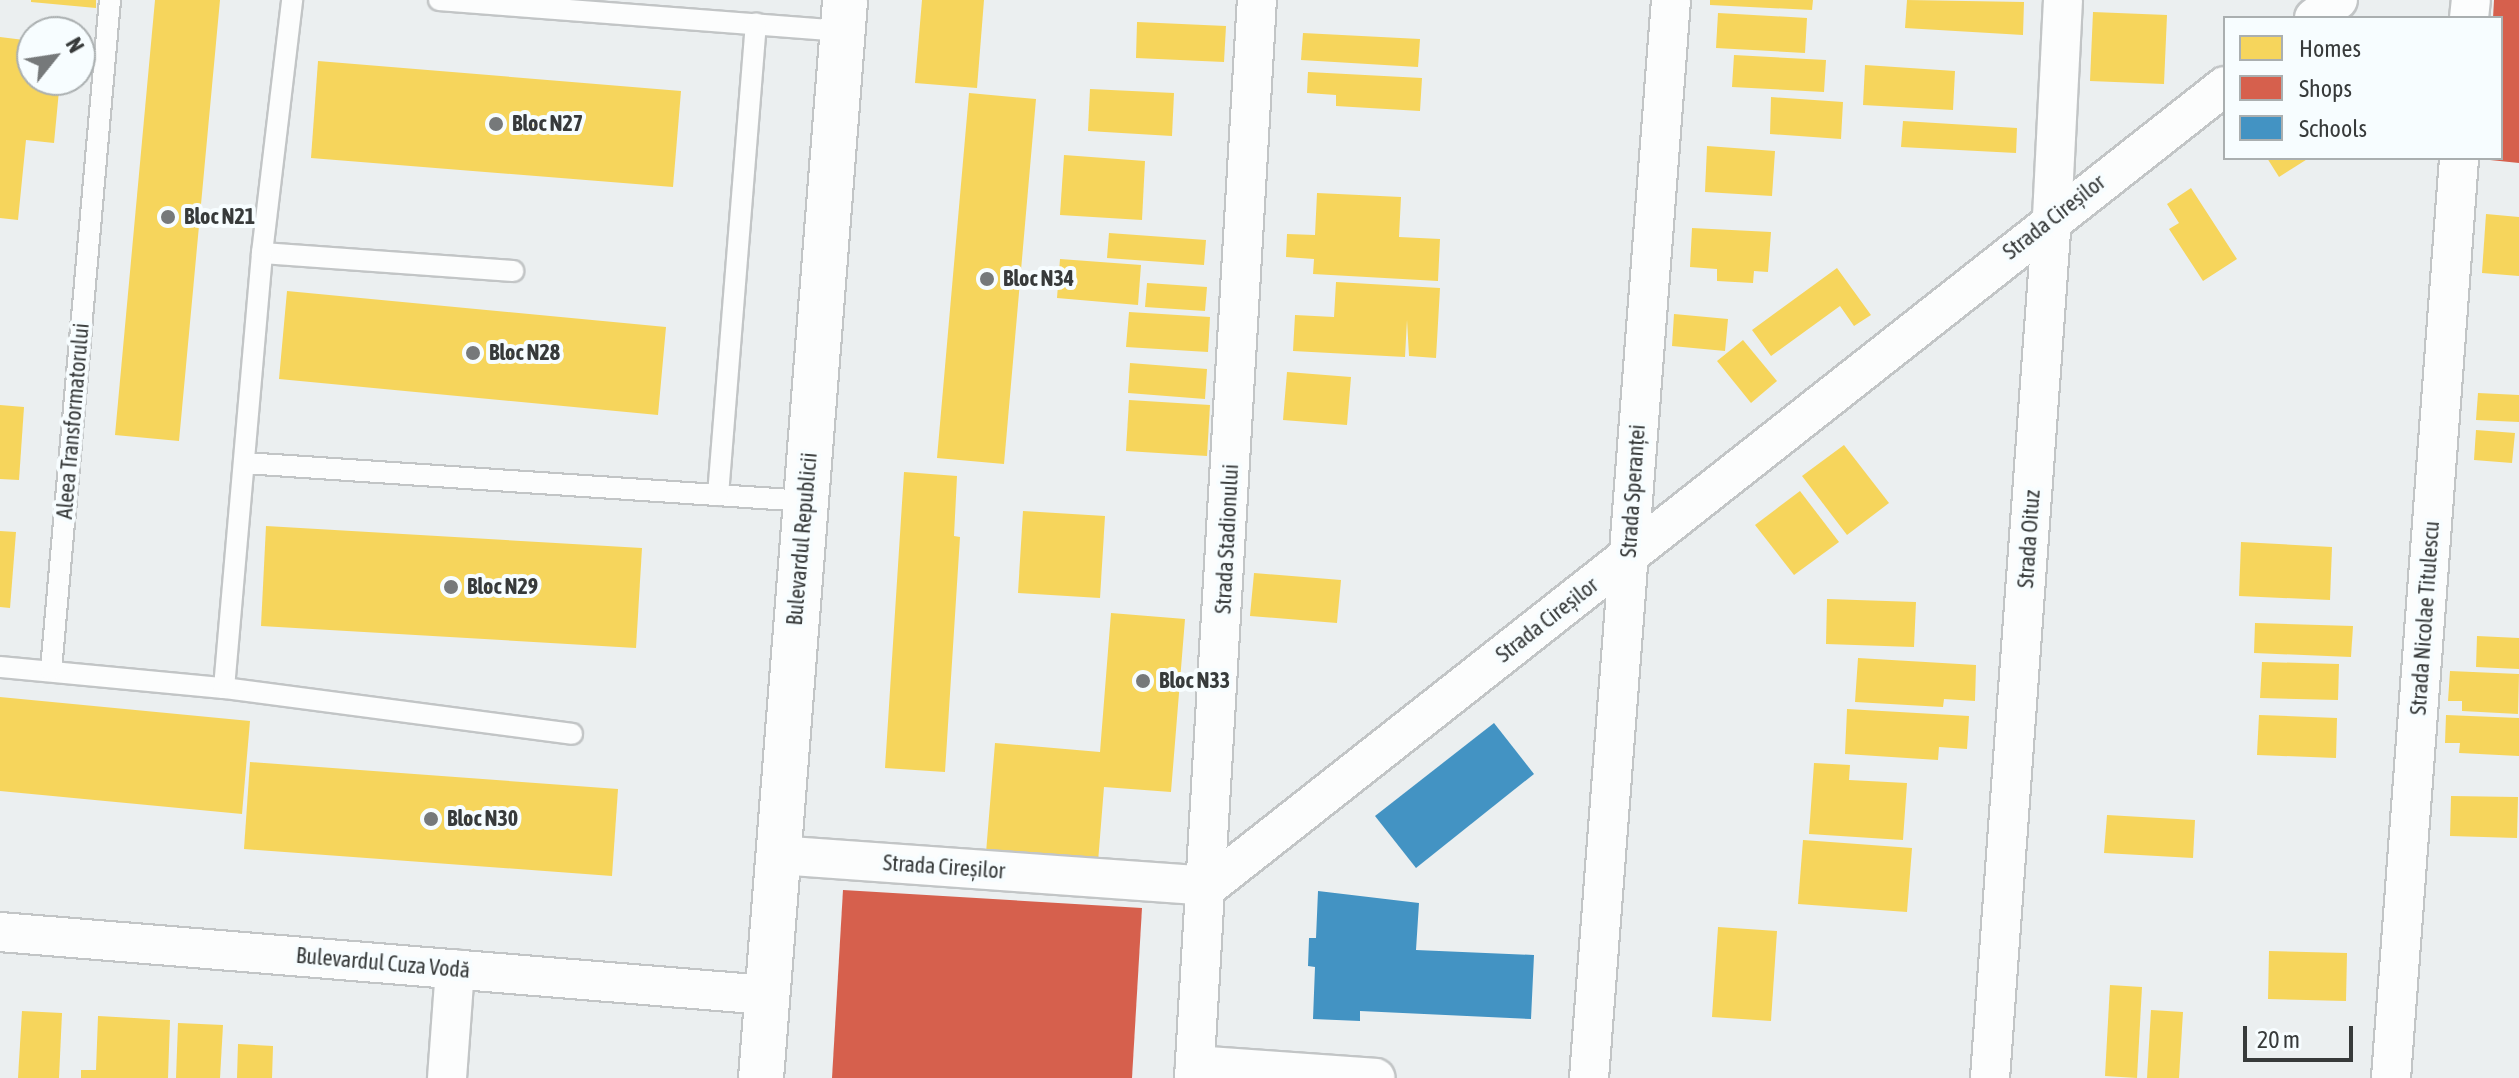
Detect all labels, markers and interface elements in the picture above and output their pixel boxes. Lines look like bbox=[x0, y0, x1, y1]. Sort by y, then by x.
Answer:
north arrow bbox=[16, 16, 96, 96]
legend bbox=[2223, 16, 2503, 160]
text: N bbox=[61, 33, 90, 57]
text: Homes bbox=[2299, 35, 2361, 62]
text: Shops bbox=[2299, 75, 2352, 102]
place label: Bloc N27 bbox=[512, 111, 583, 137]
marker: Bloc N27 bbox=[487, 115, 505, 133]
text: Schools bbox=[2299, 115, 2367, 142]
street label: Strada Cireșilor bbox=[1998, 169, 2110, 265]
place label: Bloc N21 bbox=[184, 204, 255, 230]
marker: Bloc N21 bbox=[159, 208, 177, 226]
place label: Bloc N34 bbox=[1003, 266, 1074, 292]
marker: Bloc N34 bbox=[978, 270, 996, 288]
street label: Aleea Transformatorului bbox=[51, 322, 95, 520]
place label: Bloc N28 bbox=[489, 340, 560, 366]
marker: Bloc N28 bbox=[464, 344, 482, 362]
street label: Strada Speranței bbox=[1615, 424, 1651, 558]
street label: Bulevardul Republicii bbox=[781, 451, 823, 627]
street label: Strada Stadionului bbox=[1210, 463, 1244, 615]
street label: Strada Oituz bbox=[2012, 489, 2046, 589]
street label: Strada Nicolae Titulescu bbox=[2405, 520, 2445, 716]
street label: Strada Cireșilor bbox=[1491, 572, 1603, 668]
place label: Bloc N29 bbox=[467, 574, 538, 600]
marker: Bloc N29 bbox=[442, 578, 460, 596]
place label: Bloc N33 bbox=[1159, 668, 1230, 694]
marker: Bloc N33 bbox=[1134, 672, 1152, 690]
place label: Bloc N30 bbox=[447, 806, 518, 832]
marker: Bloc N30 bbox=[422, 810, 440, 828]
street label: Strada Cireșilor bbox=[882, 850, 1006, 884]
street label: Bulevardul Cuza Vodă bbox=[295, 942, 471, 984]
scale bar bbox=[2247, 1010, 2357, 1060]
text: 20 m bbox=[2257, 1026, 2300, 1053]

